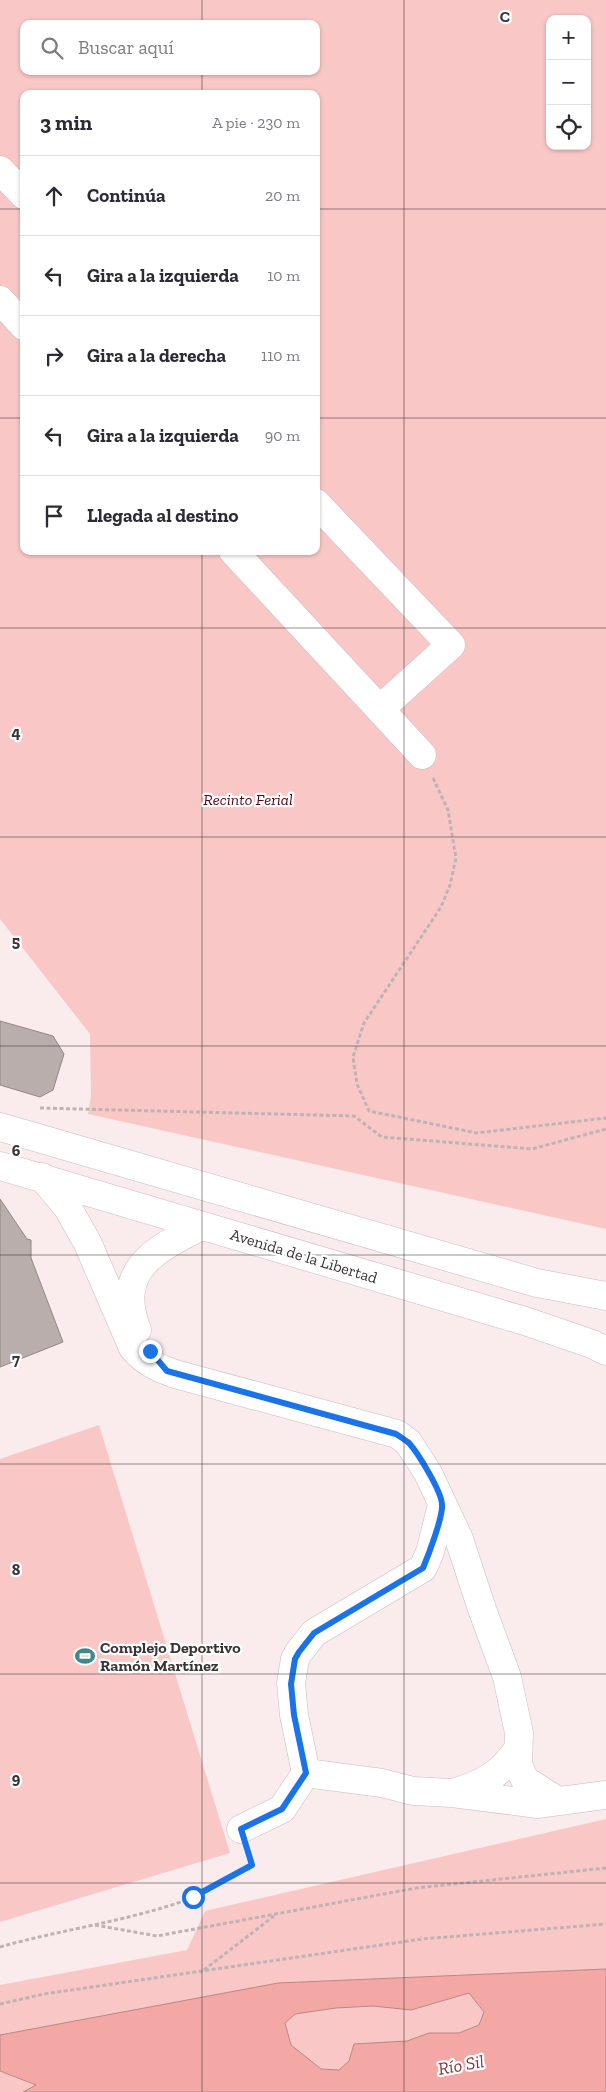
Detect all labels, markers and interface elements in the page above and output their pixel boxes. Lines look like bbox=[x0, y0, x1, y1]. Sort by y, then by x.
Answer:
text: C bbox=[500, 7, 510, 26]
map controls bbox=[546, 15, 591, 150]
button: + bbox=[546, 15, 591, 60]
search box bbox=[20, 20, 320, 75]
icon: search bbox=[38, 34, 66, 62]
text: Buscar aquí bbox=[78, 36, 174, 59]
button: − bbox=[546, 60, 591, 105]
button: locate bbox=[546, 105, 591, 150]
text: 3 min bbox=[40, 110, 92, 135]
text: A pie · 230 m bbox=[212, 113, 300, 132]
icon: ahead bbox=[40, 182, 68, 210]
text: Continúa bbox=[87, 184, 166, 207]
text: 20 m bbox=[265, 186, 300, 205]
icon: left bbox=[40, 262, 68, 290]
text: Gira a la izquierda bbox=[87, 264, 239, 287]
text: 10 m bbox=[267, 266, 300, 285]
icon: right bbox=[40, 342, 68, 370]
text: Gira a la derecha bbox=[87, 344, 226, 367]
text: 110 m bbox=[261, 346, 300, 365]
icon: left bbox=[40, 422, 68, 450]
text: Gira a la izquierda bbox=[87, 424, 239, 447]
text: 90 m bbox=[265, 426, 300, 445]
icon: arrive bbox=[40, 502, 68, 530]
text: Llegada al destino bbox=[87, 504, 238, 527]
text: 4 bbox=[11, 723, 21, 742]
park label: Recinto Ferial bbox=[203, 790, 293, 809]
text: 5 bbox=[12, 932, 20, 951]
text: 6 bbox=[12, 1141, 21, 1160]
street label: Avenida de la Libertad bbox=[228, 1225, 380, 1287]
route end bbox=[139, 1340, 162, 1363]
text: 7 bbox=[12, 1350, 20, 1369]
text: 8 bbox=[12, 1560, 21, 1579]
place label: Complejo Deportivo Ramón Martínez bbox=[100, 1638, 241, 1675]
sports icon: Complejo Deportivo Ramón Martínez bbox=[74, 1645, 96, 1667]
text: 9 bbox=[12, 1769, 21, 1788]
route start bbox=[182, 1886, 205, 1909]
water label: Río Sil bbox=[436, 2050, 486, 2080]

